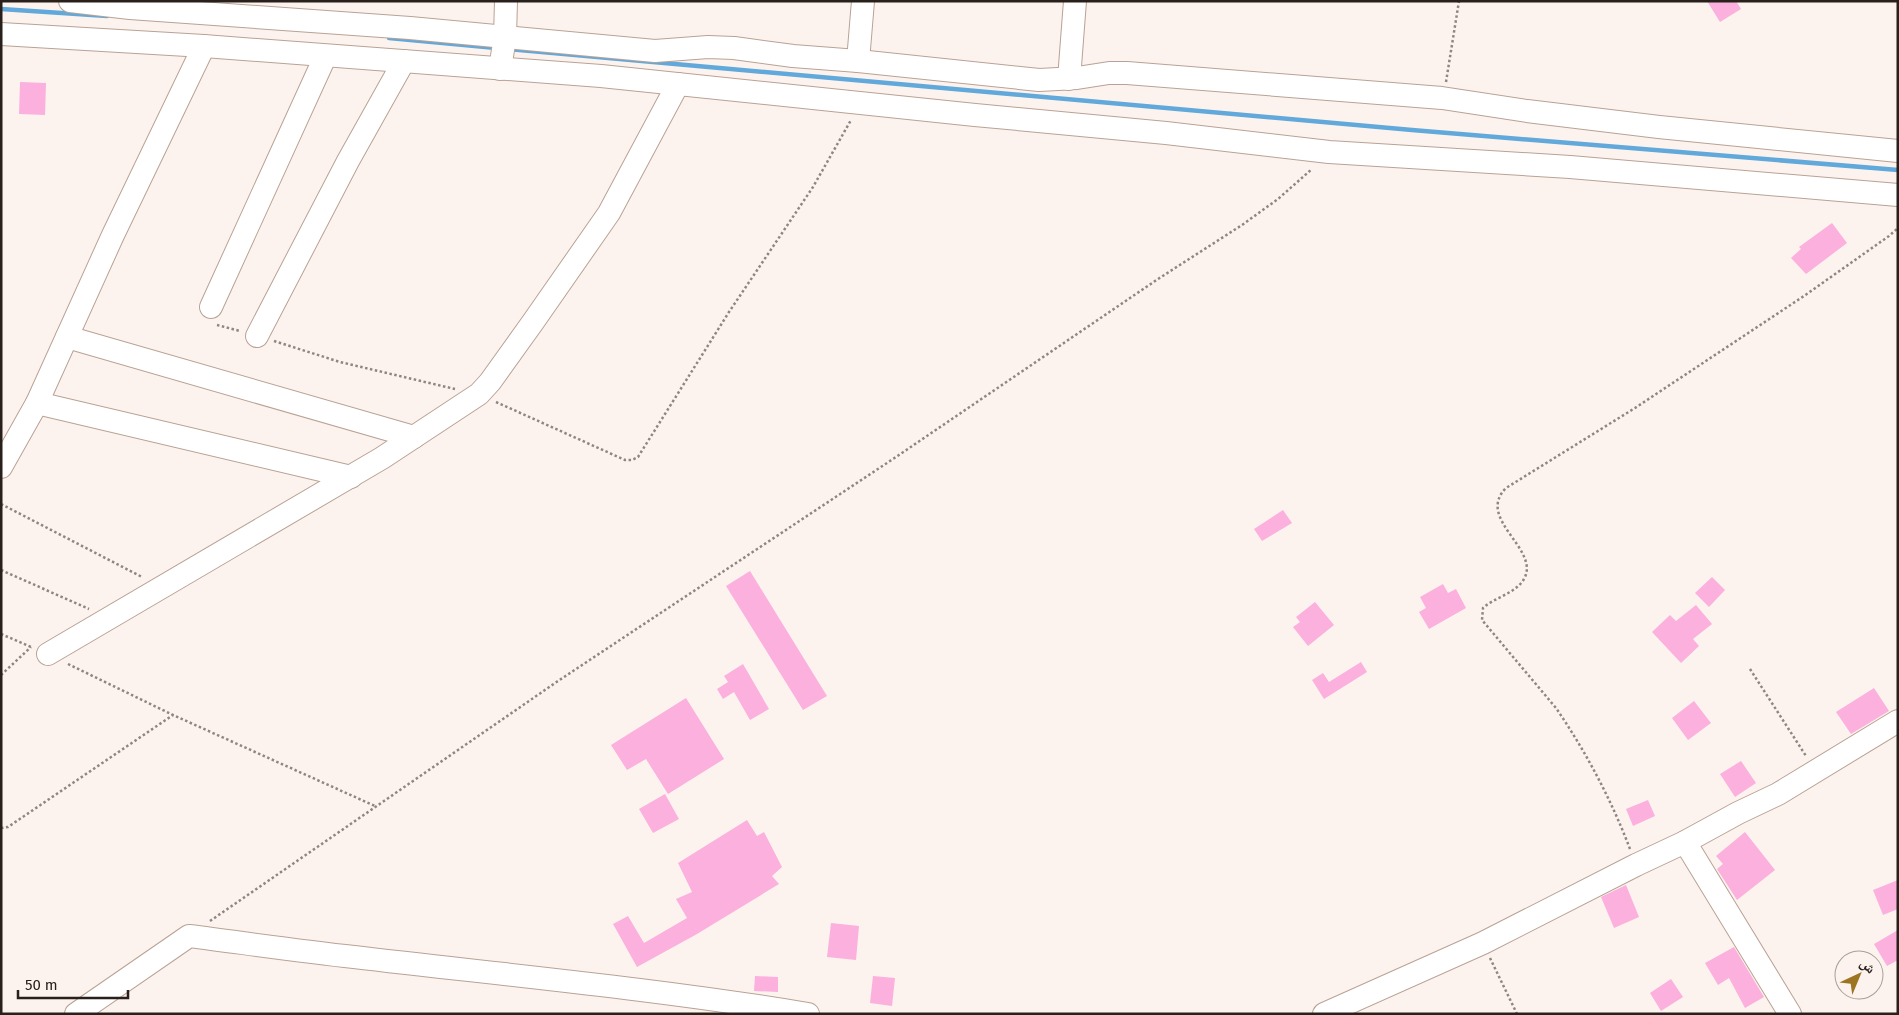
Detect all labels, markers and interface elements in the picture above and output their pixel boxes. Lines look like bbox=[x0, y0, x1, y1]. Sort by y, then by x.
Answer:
north arrow bbox=[1834, 950, 1884, 1000]
text: ش bbox=[1856, 955, 1879, 977]
scale bar bbox=[18, 968, 128, 1000]
text: 50 m bbox=[25, 976, 58, 994]

